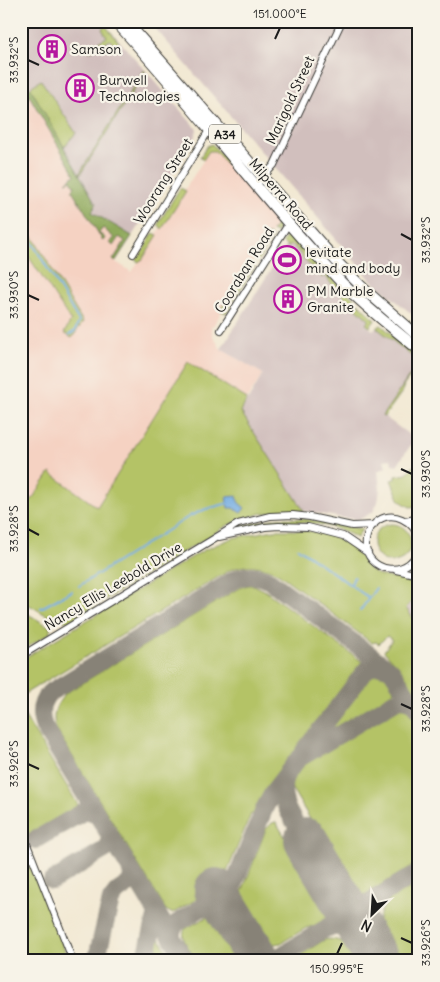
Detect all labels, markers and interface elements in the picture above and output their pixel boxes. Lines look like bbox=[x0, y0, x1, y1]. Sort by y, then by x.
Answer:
text: 151.000°E bbox=[253, 6, 307, 21]
building icon: Samson bbox=[37, 34, 67, 64]
text: 33.932°S bbox=[6, 36, 21, 84]
place label: Samson bbox=[71, 40, 121, 58]
street label: Marigold Street bbox=[262, 53, 319, 147]
place label: Burwell Technologies bbox=[99, 71, 180, 105]
building icon: Burwell Technologies bbox=[65, 73, 95, 103]
road number: A34 bbox=[209, 125, 241, 144]
street label: Woorang Street bbox=[129, 134, 197, 227]
street label: Milperra Road bbox=[245, 155, 317, 233]
text: 33.932°S bbox=[418, 216, 433, 264]
street label: Cooraban Road bbox=[210, 224, 278, 316]
place label: levitate mind and body bbox=[306, 243, 401, 277]
sports icon: levitate mind and body bbox=[272, 245, 302, 275]
text: 33.930°S bbox=[6, 270, 21, 319]
place label: PM Marble Granite bbox=[307, 282, 374, 316]
building icon: PM Marble Granite bbox=[273, 284, 303, 314]
text: 33.930°S bbox=[418, 449, 433, 498]
text: 33.928°S bbox=[6, 505, 21, 553]
street label: Nancy Ellis Leebold Drive bbox=[41, 538, 185, 634]
text: 33.928°S bbox=[418, 685, 433, 733]
text: 33.926°S bbox=[6, 740, 21, 788]
north arrow bbox=[348, 890, 398, 940]
text: N bbox=[358, 916, 375, 936]
text: 33.926°S bbox=[418, 919, 433, 967]
text: 150.995°E bbox=[310, 961, 364, 976]

